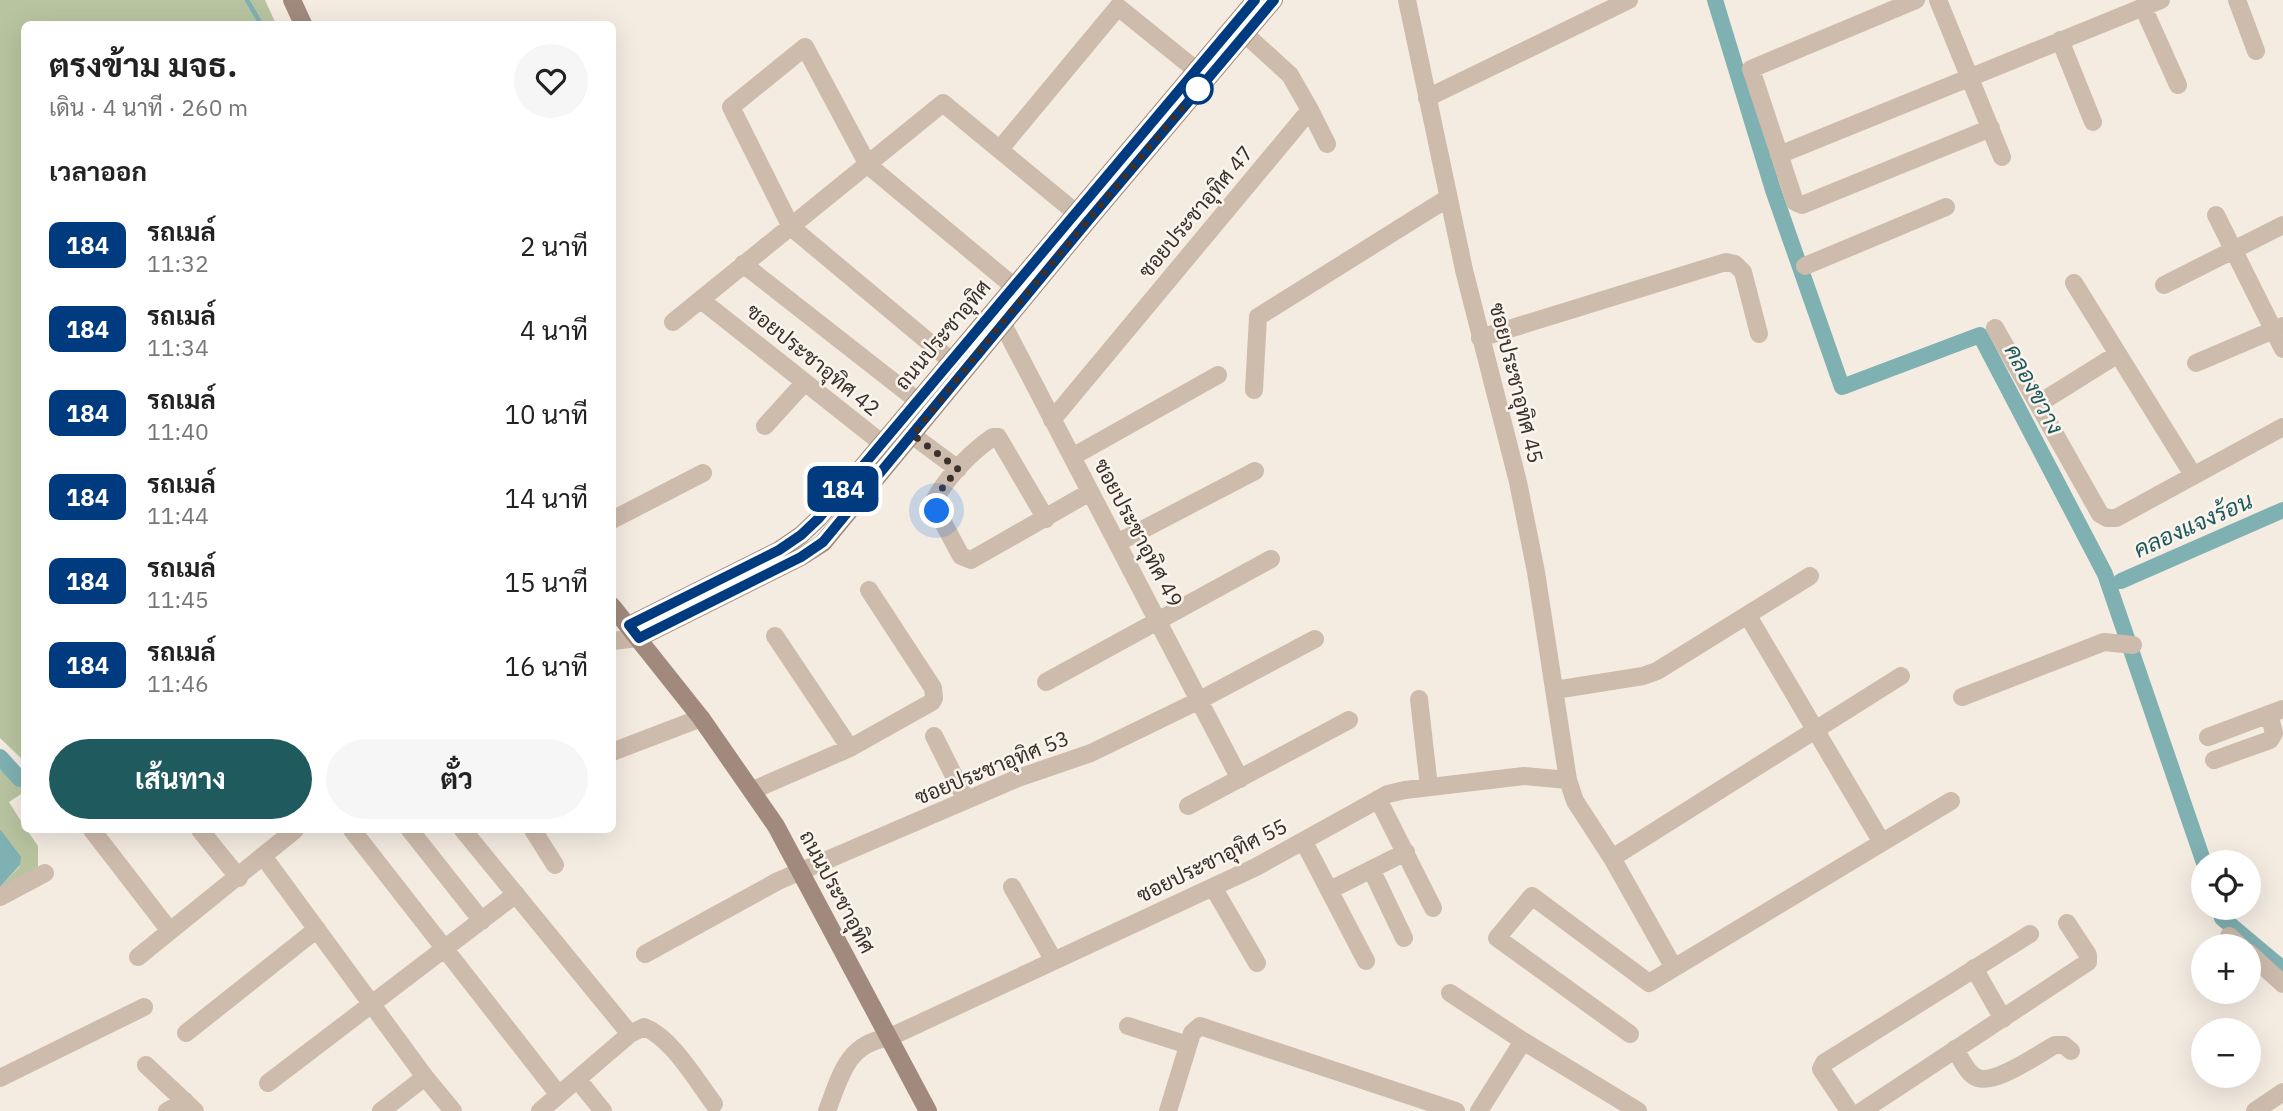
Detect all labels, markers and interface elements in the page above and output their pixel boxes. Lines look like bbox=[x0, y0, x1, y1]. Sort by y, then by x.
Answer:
text: ตรงข้าม มจธ. bbox=[49, 43, 237, 86]
button: heart bbox=[514, 44, 588, 118]
unlabelled marker bbox=[1183, 74, 1213, 104]
text: เดิน · 4 นาที · 260 m bbox=[49, 92, 248, 122]
street label: ซอยประชาอุทิศ 47 bbox=[1132, 139, 1260, 284]
text: เวลาออก bbox=[49, 154, 147, 188]
text: รถเมล์ bbox=[147, 214, 216, 248]
text: 184 bbox=[66, 229, 109, 261]
text: 2 นาที bbox=[520, 229, 588, 263]
text: 11:32 bbox=[147, 248, 209, 278]
street label: ถนนประชาอุทิศ bbox=[888, 273, 997, 396]
street label: ซอยประชาอุทิศ 42 bbox=[740, 297, 886, 423]
text: รถเมล์ bbox=[147, 298, 216, 332]
street label: ซอยประชาอุทิศ 45 bbox=[1483, 300, 1550, 466]
text: 184 bbox=[66, 313, 109, 345]
text: 4 นาที bbox=[520, 313, 588, 347]
text: 11:34 bbox=[147, 332, 209, 362]
water label: คลองขวาง bbox=[1999, 338, 2071, 439]
text: รถเมล์ bbox=[147, 382, 216, 416]
text: 184 bbox=[66, 397, 109, 429]
text: 10 นาที bbox=[504, 397, 588, 431]
text: 11:40 bbox=[147, 416, 209, 446]
street label: ซอยประชาอุทิศ 49 bbox=[1087, 453, 1190, 612]
text: รถเมล์ bbox=[147, 466, 216, 500]
line badge: 184 bbox=[803, 466, 883, 512]
text: 184 bbox=[821, 473, 865, 505]
text: 184 bbox=[66, 481, 109, 513]
text: 14 นาที bbox=[504, 481, 588, 515]
water label: คลองแจงร้อน bbox=[2128, 484, 2257, 564]
your location bbox=[919, 493, 954, 528]
text: 11:44 bbox=[147, 500, 209, 530]
text: รถเมล์ bbox=[147, 550, 216, 584]
text: 184 bbox=[66, 565, 109, 597]
text: 15 นาที bbox=[504, 565, 588, 599]
text: 11:45 bbox=[147, 584, 209, 614]
text: รถเมล์ bbox=[147, 634, 216, 668]
text: 184 bbox=[66, 649, 109, 681]
text: 16 นาที bbox=[504, 649, 588, 683]
text: 11:46 bbox=[147, 668, 209, 698]
street label: ซอยประชาอุทิศ 53 bbox=[910, 723, 1073, 812]
button: เส้นทาง bbox=[49, 739, 312, 819]
button: ตั๋ว bbox=[326, 739, 588, 819]
street label: ซอยประชาอุทิศ 55 bbox=[1132, 812, 1292, 910]
street label: ถนนประชาอุทิศ bbox=[793, 825, 882, 959]
map controls bbox=[2191, 850, 2261, 1088]
button: locate bbox=[2191, 850, 2261, 920]
button: + bbox=[2191, 934, 2261, 1004]
button: − bbox=[2191, 1018, 2261, 1088]

